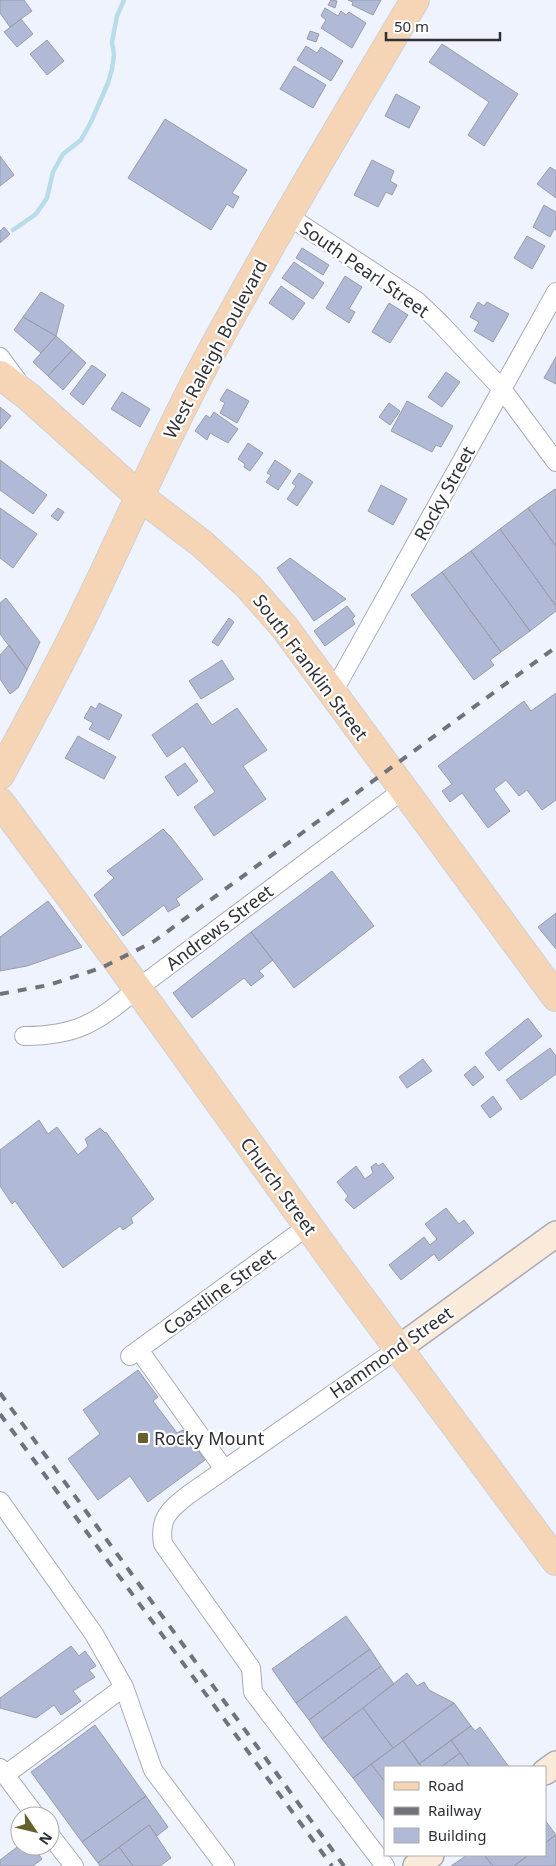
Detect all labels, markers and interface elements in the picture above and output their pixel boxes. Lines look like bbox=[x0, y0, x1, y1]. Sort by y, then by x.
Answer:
scale bar bbox=[386, 10, 500, 42]
text: 50 m bbox=[394, 16, 429, 36]
street label: South Pearl Street bbox=[296, 215, 435, 323]
street label: West Raleigh Boulevard bbox=[158, 255, 272, 443]
street label: Rocky Street bbox=[408, 441, 480, 545]
street label: South Franklin Street bbox=[248, 589, 374, 745]
street label: Andrews Street bbox=[161, 879, 278, 975]
street label: Church Street bbox=[235, 1132, 323, 1240]
street label: Coastline Street bbox=[158, 1242, 280, 1340]
street label: Hammond Street bbox=[325, 1300, 458, 1403]
place label: Rocky Mount bbox=[154, 1426, 265, 1450]
marker: Rocky Mount bbox=[136, 1431, 150, 1445]
legend bbox=[384, 1766, 546, 1856]
text: Road bbox=[428, 1775, 464, 1795]
text: Railway bbox=[428, 1800, 482, 1820]
north arrow bbox=[10, 1806, 60, 1856]
text: Building bbox=[428, 1825, 486, 1845]
text: N bbox=[35, 1829, 57, 1849]

